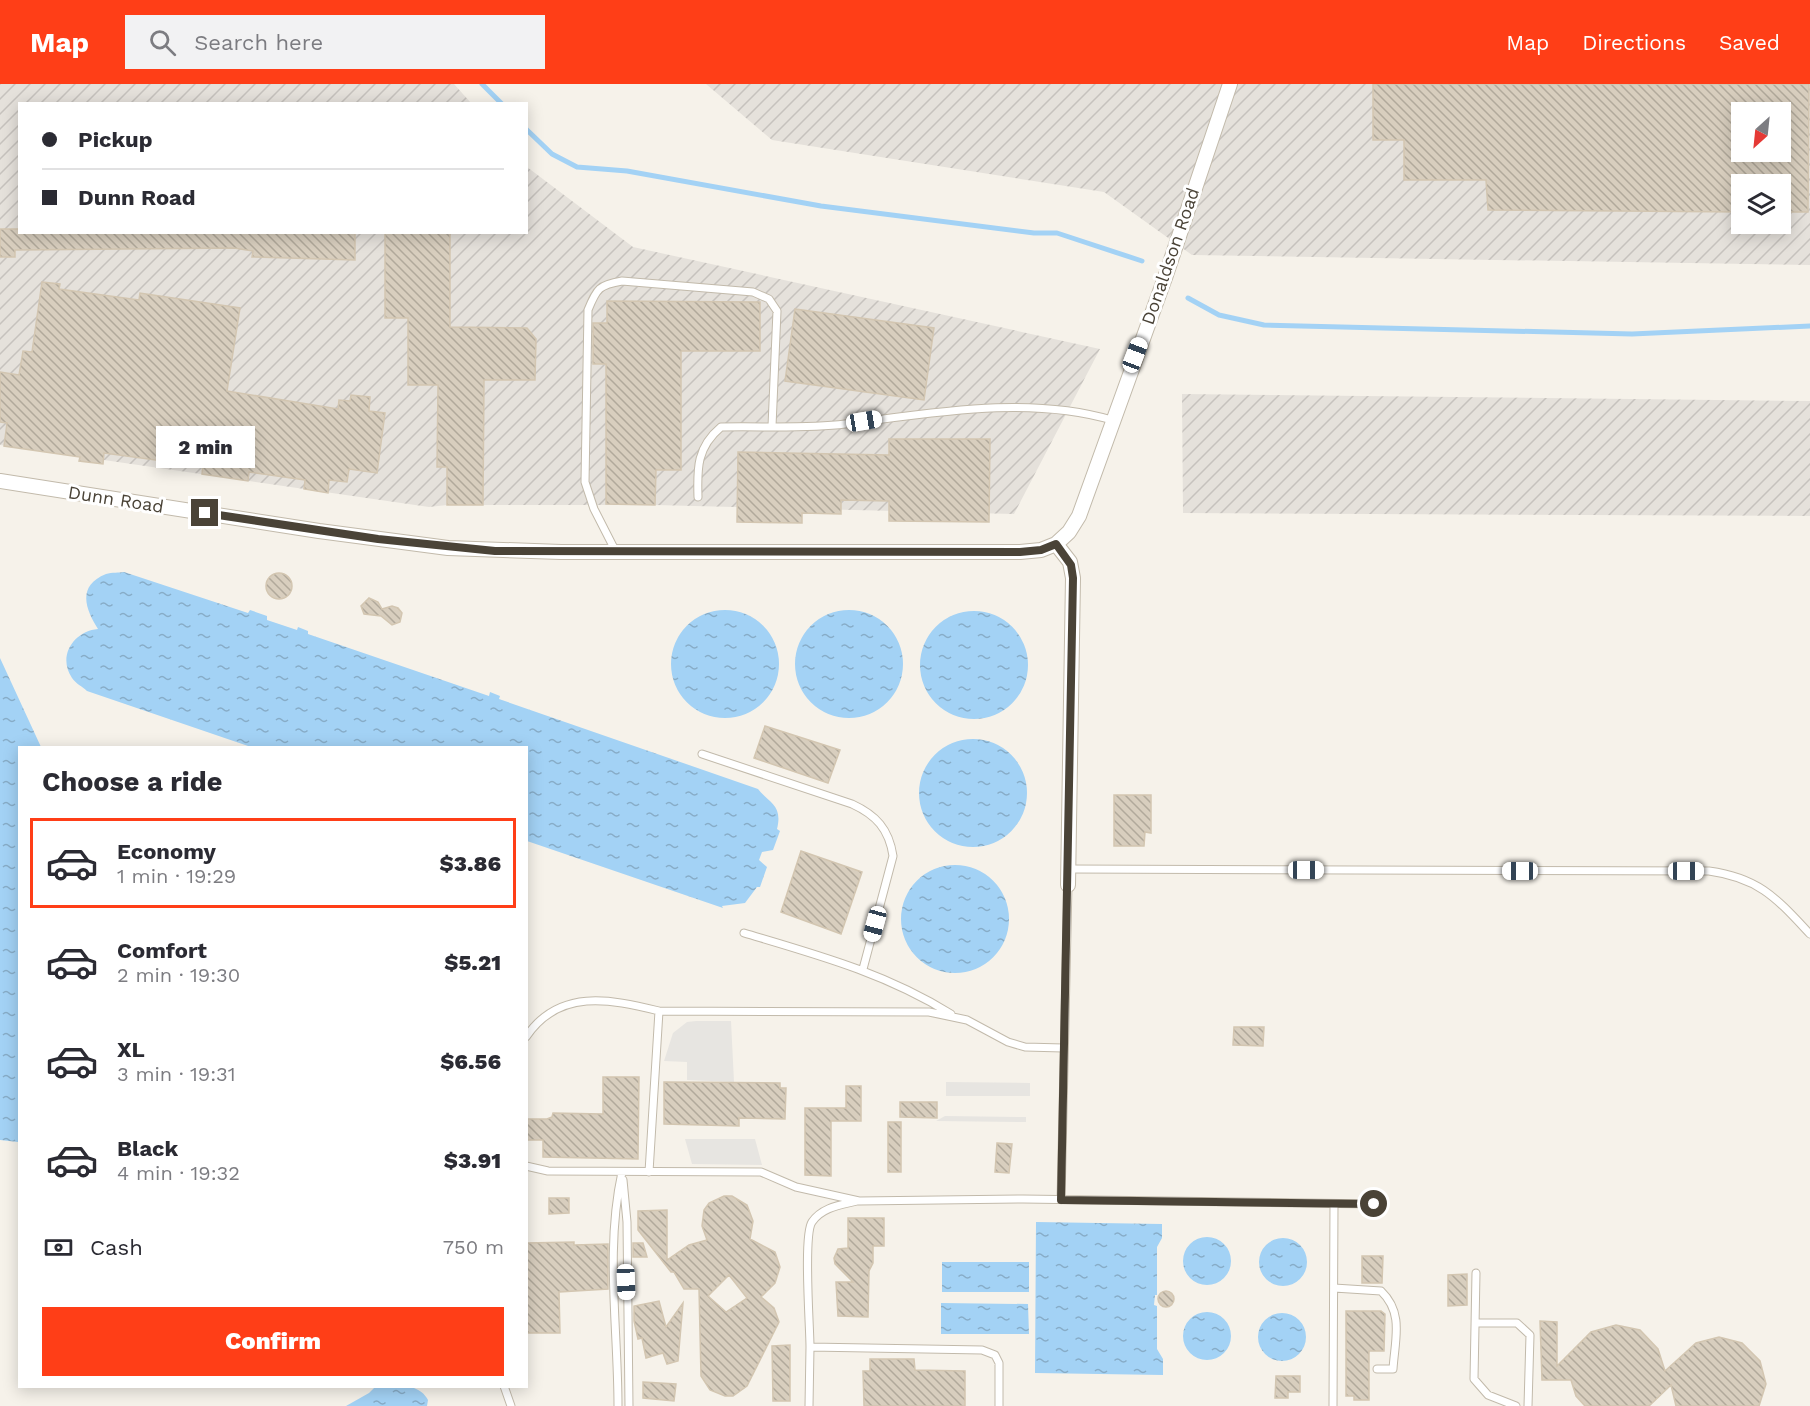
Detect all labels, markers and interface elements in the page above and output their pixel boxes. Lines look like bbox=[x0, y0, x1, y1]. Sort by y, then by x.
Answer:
search box bbox=[125, 15, 545, 69]
text: Map bbox=[30, 26, 89, 59]
icon: search bbox=[146, 26, 179, 59]
text: Search here bbox=[194, 30, 323, 55]
text: Map bbox=[1506, 30, 1549, 55]
text: Directions bbox=[1582, 30, 1686, 55]
text: Saved bbox=[1719, 30, 1780, 55]
north arrow bbox=[1731, 102, 1791, 162]
map controls bbox=[1731, 102, 1791, 234]
text: Pickup bbox=[78, 127, 153, 152]
button: layers bbox=[1731, 174, 1791, 234]
text: Dunn Road bbox=[78, 185, 196, 210]
street label: Donaldson Road bbox=[1137, 185, 1203, 327]
car bbox=[1120, 335, 1150, 375]
car bbox=[845, 409, 883, 433]
callout: 2 min bbox=[156, 426, 254, 468]
text: 2 min bbox=[178, 435, 233, 459]
street label: Dunn Road bbox=[67, 481, 165, 517]
route end bbox=[191, 499, 218, 526]
text: Choose a ride bbox=[42, 766, 222, 798]
icon: car bbox=[45, 836, 99, 890]
text: Economy bbox=[117, 839, 216, 864]
text: $3.86 bbox=[440, 851, 501, 876]
car bbox=[1288, 861, 1324, 879]
car bbox=[1502, 862, 1538, 880]
car bbox=[1668, 862, 1704, 880]
text: 1 min · 19:29 bbox=[117, 864, 236, 888]
car bbox=[862, 904, 888, 944]
icon: car bbox=[45, 935, 99, 989]
text: Comfort bbox=[117, 938, 207, 963]
text: $5.21 bbox=[444, 950, 501, 975]
text: 2 min · 19:30 bbox=[117, 963, 240, 987]
icon: car bbox=[45, 1034, 99, 1088]
text: XL bbox=[117, 1037, 145, 1062]
text: $6.56 bbox=[440, 1049, 501, 1074]
text: 3 min · 19:31 bbox=[117, 1062, 236, 1086]
icon: car bbox=[45, 1133, 99, 1187]
text: Black bbox=[117, 1136, 178, 1161]
text: $3.91 bbox=[444, 1148, 501, 1173]
text: 4 min · 19:32 bbox=[117, 1161, 240, 1185]
route start bbox=[1360, 1190, 1387, 1217]
icon: cash bbox=[42, 1231, 75, 1264]
text: Cash bbox=[90, 1235, 143, 1260]
text: 750 m bbox=[443, 1235, 504, 1259]
car bbox=[616, 1264, 636, 1300]
button: Confirm bbox=[42, 1307, 504, 1376]

